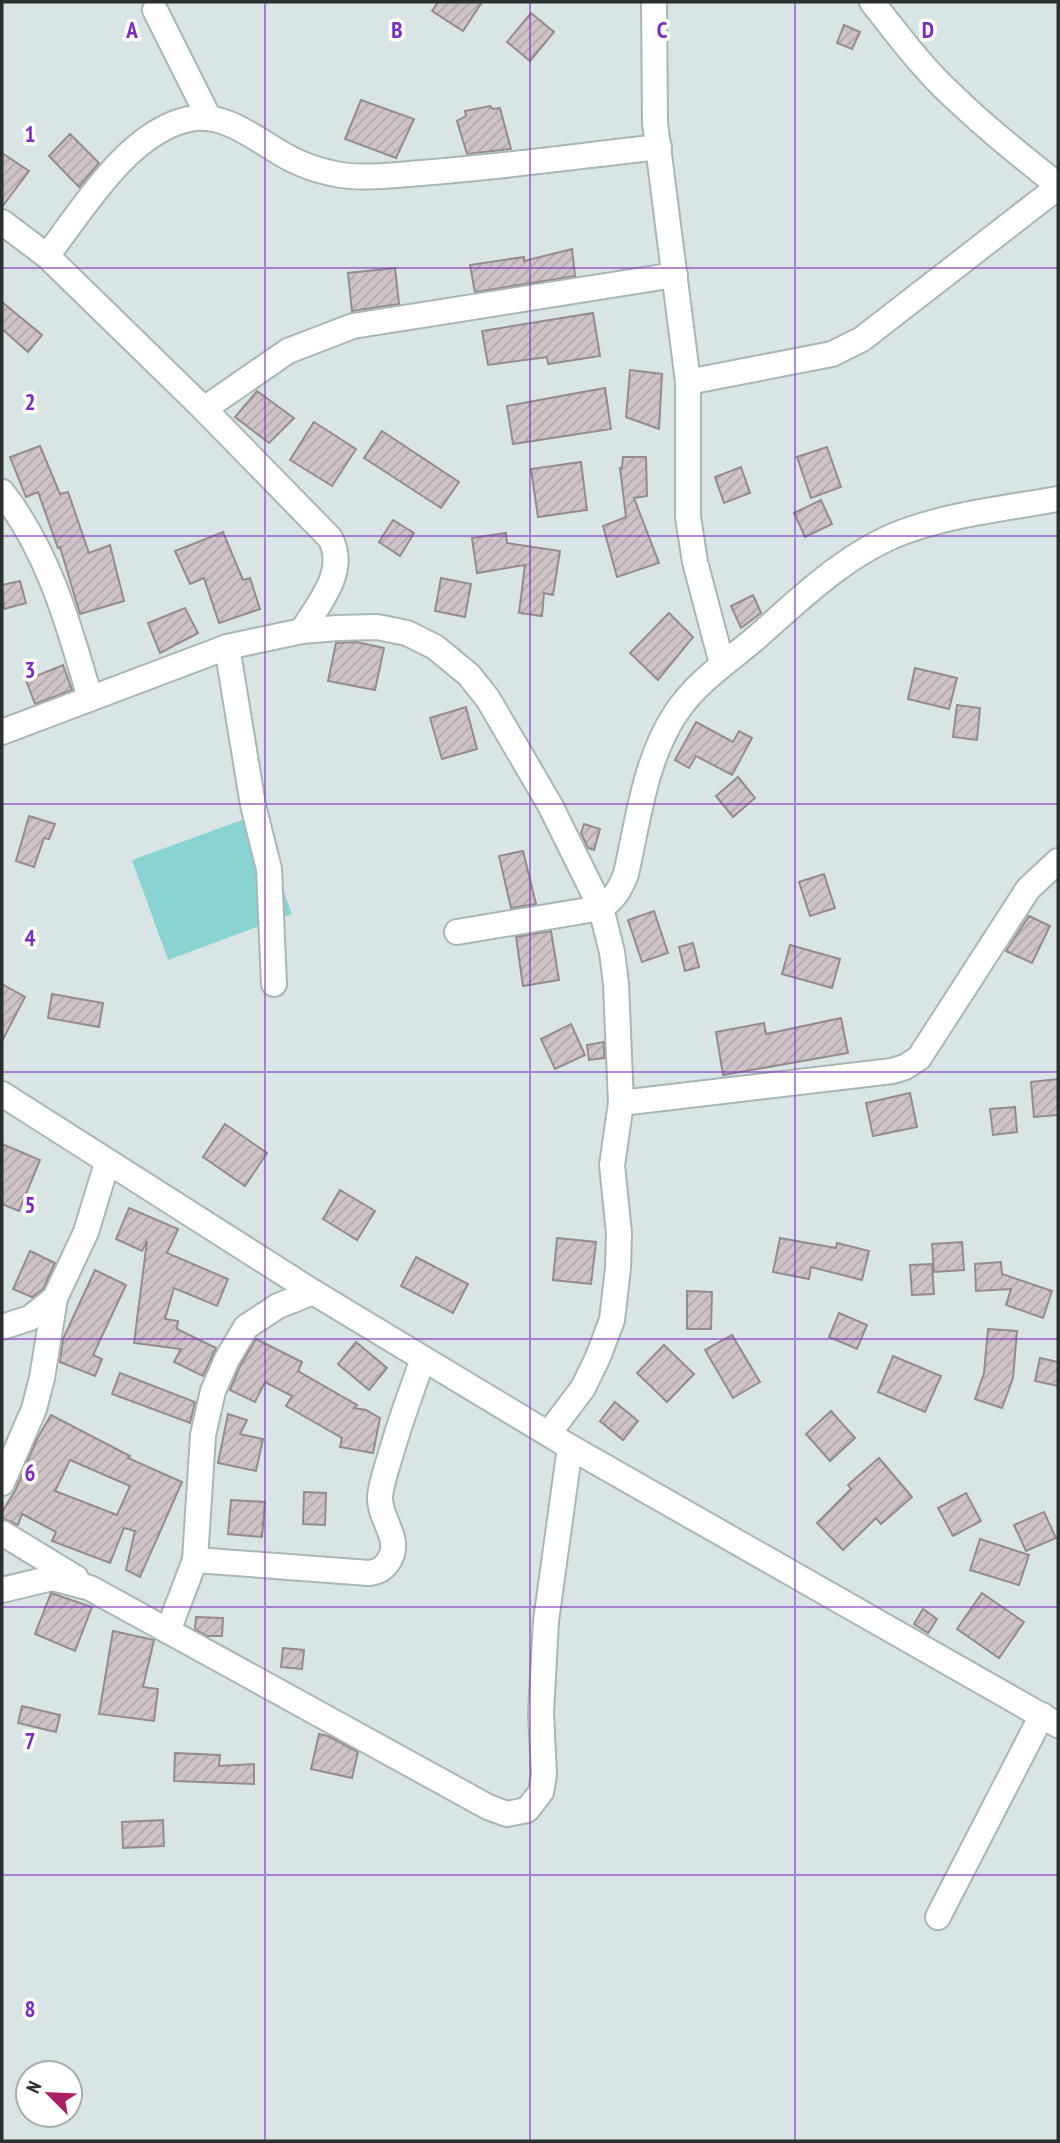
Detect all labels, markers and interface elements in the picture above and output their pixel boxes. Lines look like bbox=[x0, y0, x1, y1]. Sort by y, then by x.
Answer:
text: A bbox=[125, 15, 138, 44]
text: B bbox=[391, 15, 403, 44]
text: C bbox=[657, 15, 668, 44]
text: D bbox=[922, 15, 934, 44]
text: 1 bbox=[25, 119, 36, 148]
text: 2 bbox=[25, 387, 36, 416]
text: 3 bbox=[25, 655, 36, 684]
text: 4 bbox=[25, 923, 36, 952]
text: 5 bbox=[25, 1190, 36, 1219]
text: 6 bbox=[25, 1458, 36, 1487]
text: 7 bbox=[25, 1726, 36, 1755]
text: 8 bbox=[25, 1994, 36, 2023]
north arrow bbox=[14, 2059, 84, 2129]
text: N bbox=[20, 2078, 47, 2097]

